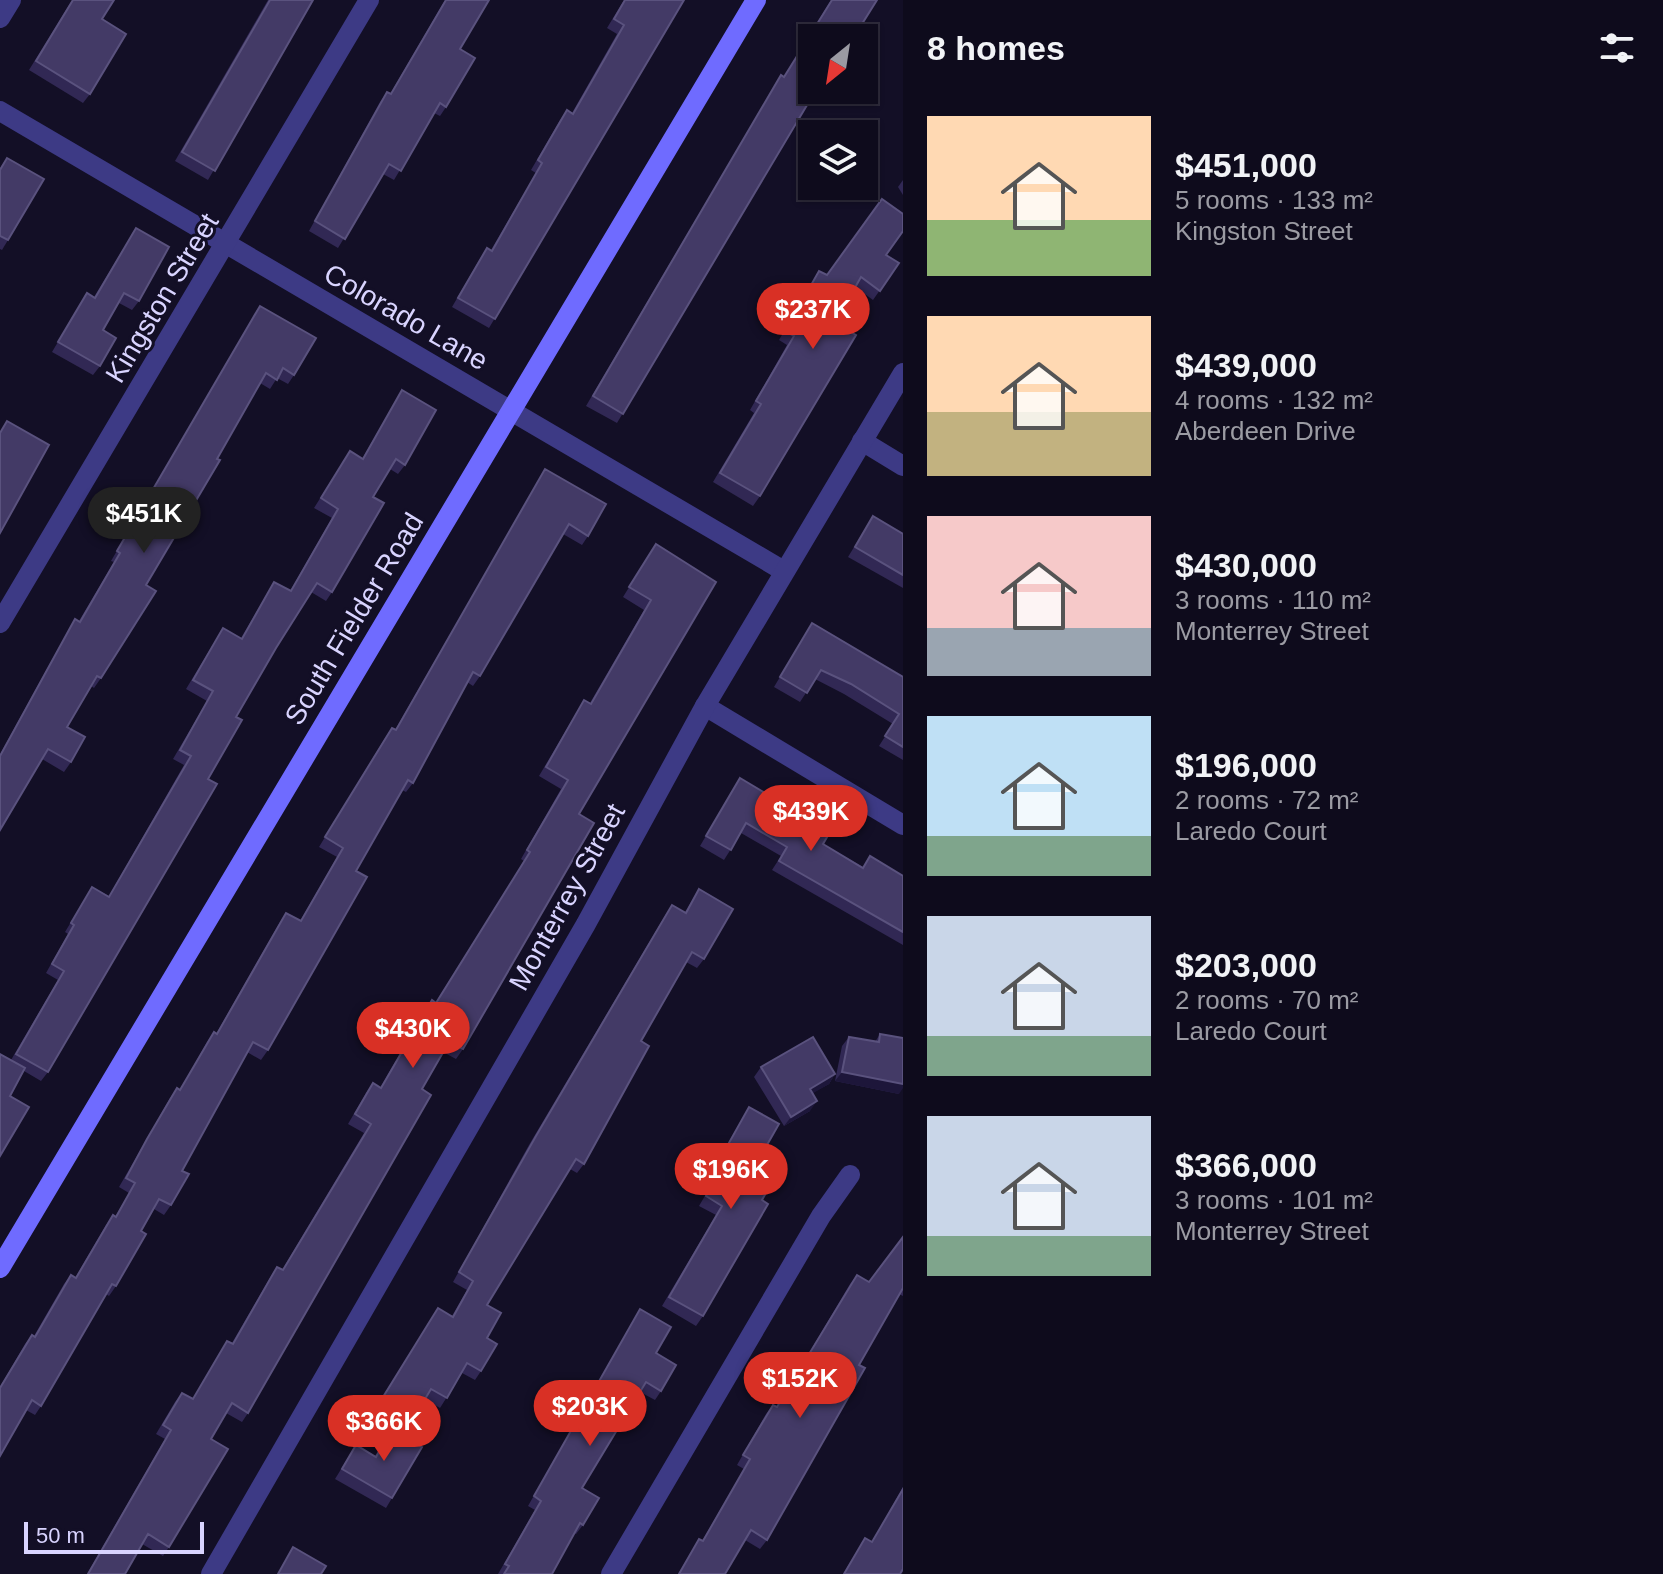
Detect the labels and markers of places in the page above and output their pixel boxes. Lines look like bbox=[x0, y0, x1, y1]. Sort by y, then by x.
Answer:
pin: $237K bbox=[757, 283, 869, 351]
pin: $451K bbox=[88, 487, 200, 555]
pin: $439K bbox=[755, 785, 867, 853]
pin: $430K bbox=[357, 1002, 469, 1070]
pin: $196K bbox=[675, 1143, 787, 1211]
pin: $152K bbox=[744, 1352, 856, 1420]
pin: $203K bbox=[534, 1380, 646, 1448]
pin: $366K bbox=[328, 1395, 440, 1463]

